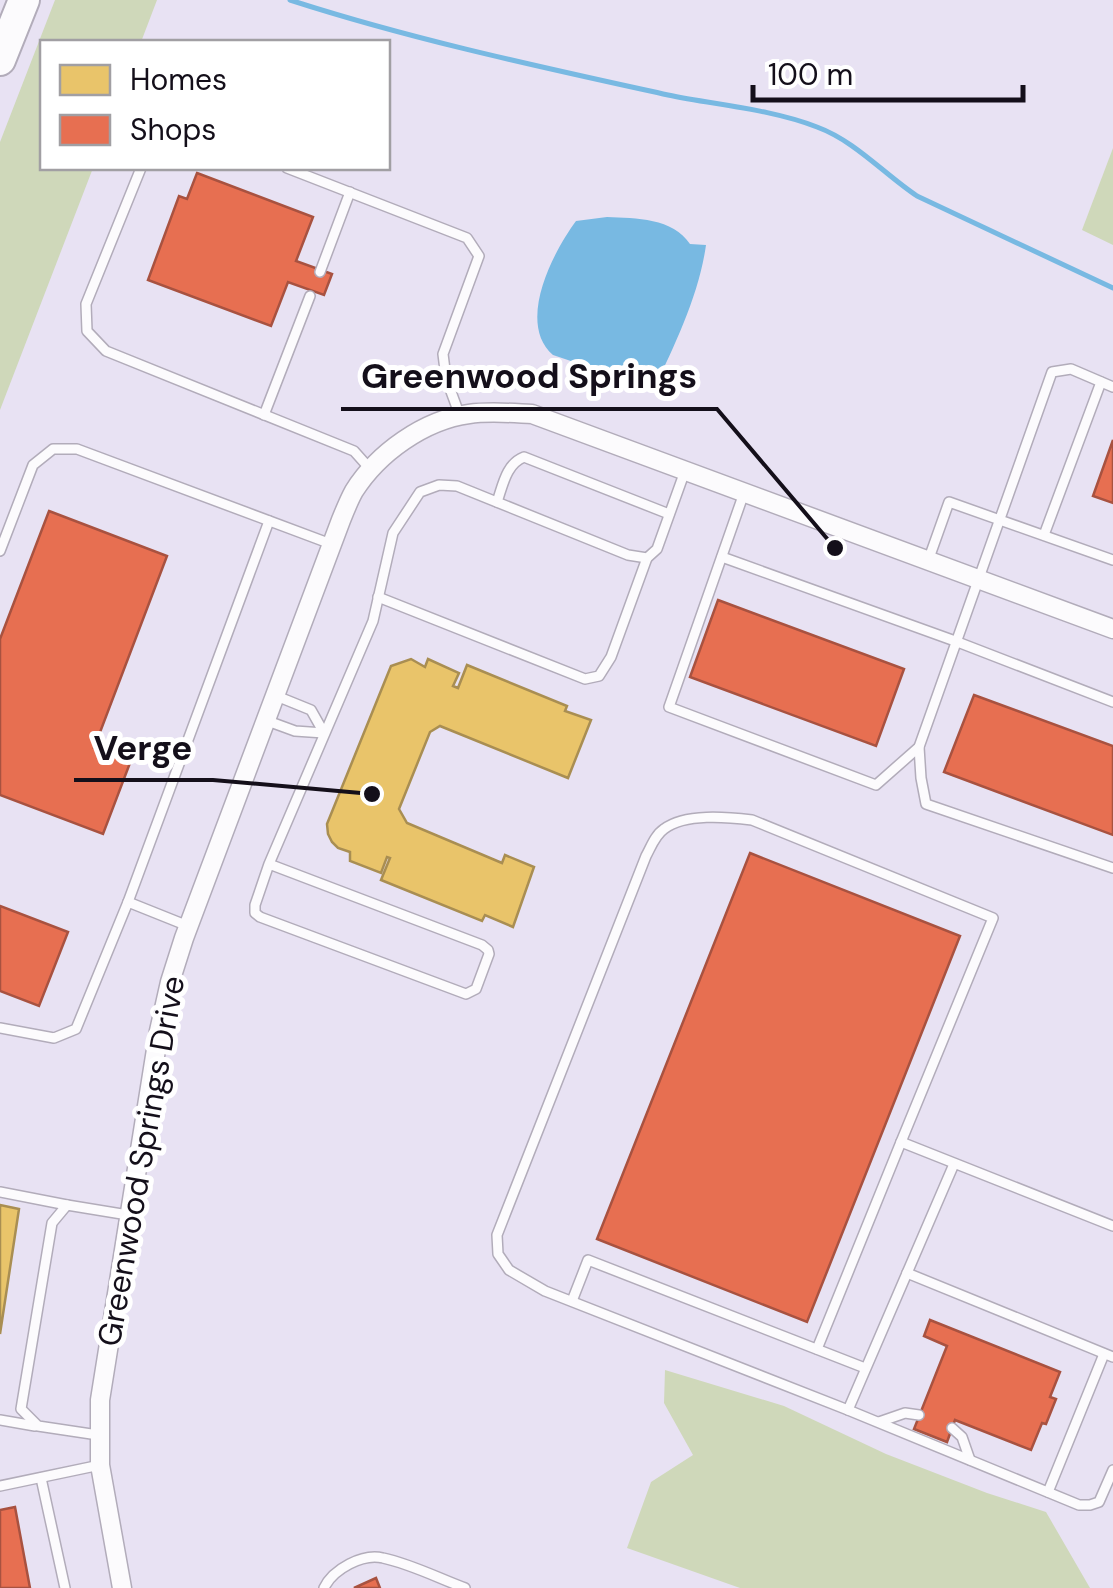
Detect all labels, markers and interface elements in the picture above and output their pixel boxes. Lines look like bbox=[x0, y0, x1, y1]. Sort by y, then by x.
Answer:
legend bbox=[40, 40, 390, 170]
scale bar bbox=[753, 40, 1023, 102]
text: 100 m bbox=[768, 55, 853, 94]
text: Homes bbox=[130, 60, 227, 99]
text: Shops bbox=[130, 110, 216, 149]
callout: Greenwood Springs bbox=[341, 344, 717, 409]
text: Greenwood Springs bbox=[361, 353, 697, 399]
callout: Verge bbox=[74, 715, 213, 780]
text: Verge bbox=[94, 725, 192, 771]
street label: Greenwood Springs Drive bbox=[88, 973, 194, 1349]

